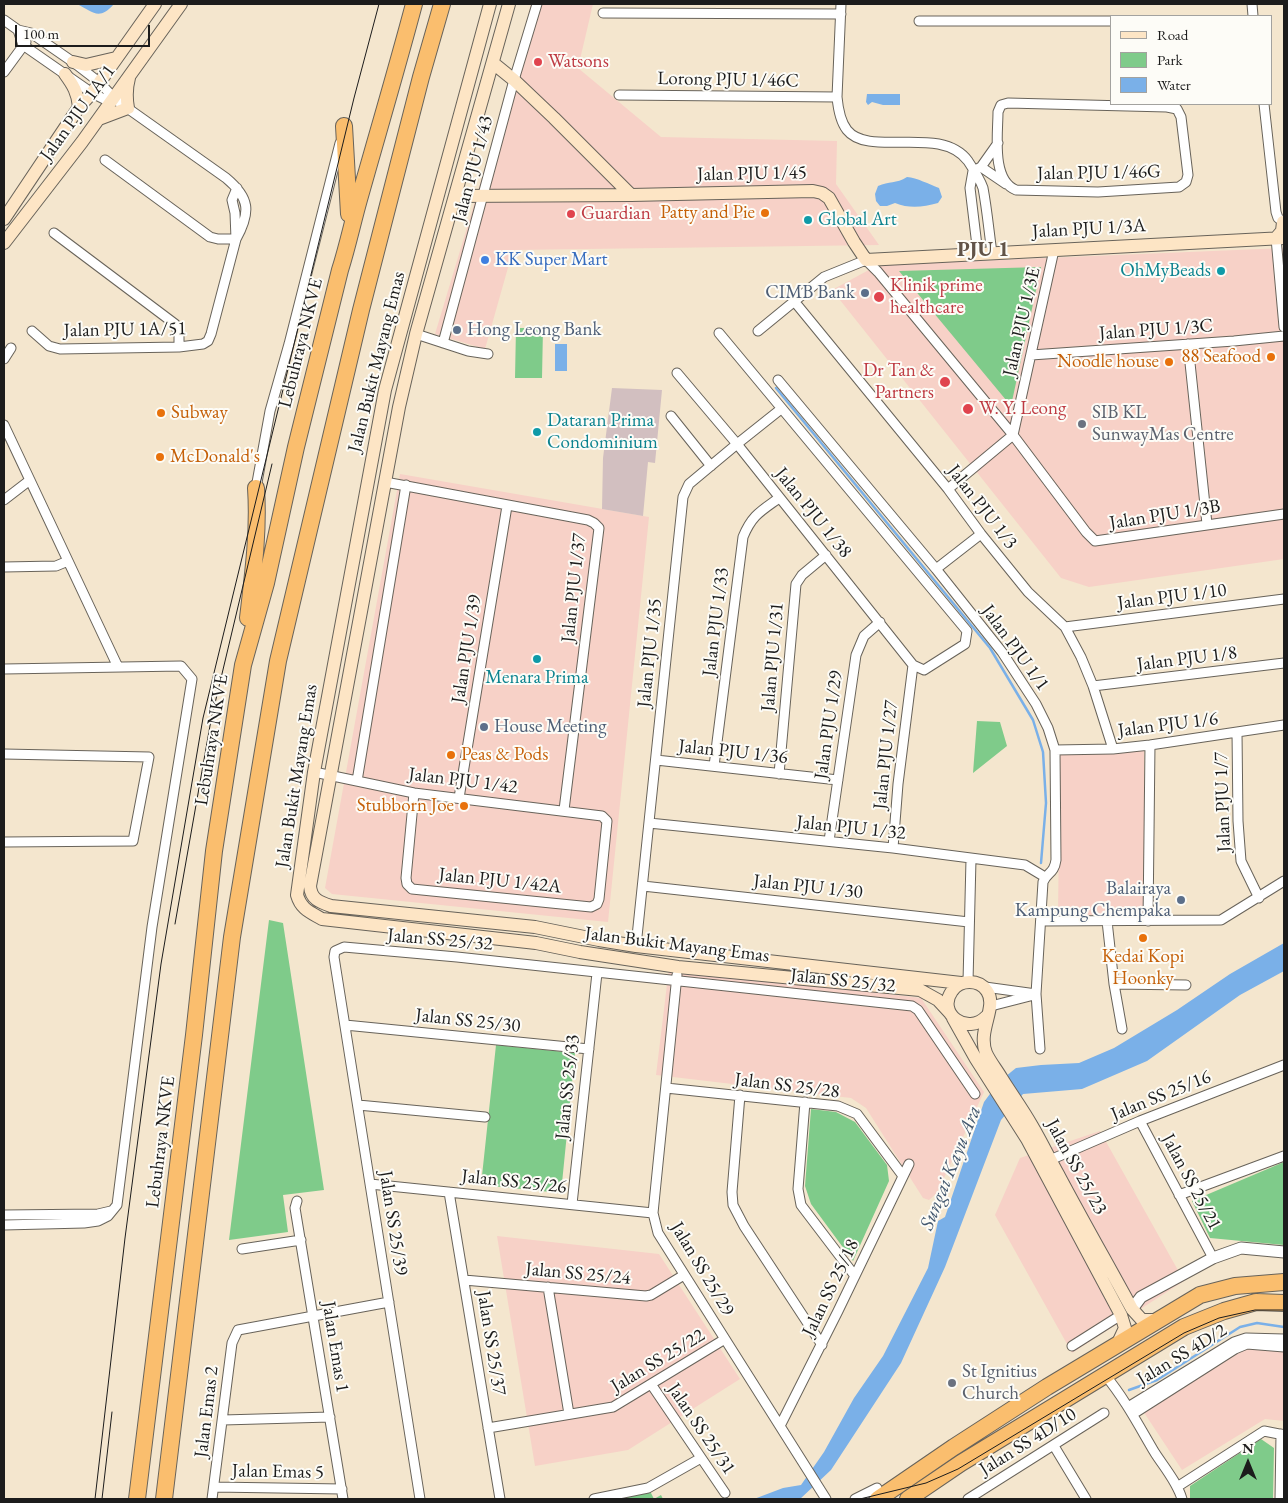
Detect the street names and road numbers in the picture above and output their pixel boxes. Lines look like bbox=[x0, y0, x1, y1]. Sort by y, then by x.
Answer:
street label: Jalan PJU 1A/1 bbox=[35, 60, 121, 166]
street label: Lorong PJU 1/46C bbox=[657, 67, 799, 93]
street label: Jalan PJU 1/43 bbox=[448, 113, 498, 225]
street label: Jalan PJU 1/46G bbox=[1037, 161, 1161, 185]
street label: Jalan PJU 1/45 bbox=[697, 162, 807, 186]
street label: Jalan PJU 1/3A bbox=[1032, 215, 1146, 243]
street label: Jalan PJU 1/3E bbox=[998, 265, 1046, 379]
street label: Jalan Bukit Mayang Emas bbox=[343, 269, 411, 455]
street label: Lebuhraya NKVE bbox=[274, 276, 328, 410]
street label: Jalan PJU 1/3C bbox=[1098, 315, 1214, 345]
street label: Jalan PJU 1A/51 bbox=[63, 318, 187, 342]
street label: Jalan PJU 1/3 bbox=[942, 460, 1022, 554]
street label: Jalan PJU 1/38 bbox=[770, 463, 856, 563]
street label: Jalan PJU 1/3B bbox=[1108, 495, 1222, 535]
street label: Jalan PJU 1/37 bbox=[557, 532, 591, 644]
street label: Jalan PJU 1/33 bbox=[698, 566, 734, 678]
street label: Jalan PJU 1/10 bbox=[1116, 579, 1228, 615]
street label: Jalan PJU 1/39 bbox=[447, 593, 487, 705]
street label: Jalan PJU 1/35 bbox=[633, 597, 667, 709]
street label: Jalan PJU 1/31 bbox=[757, 601, 789, 713]
street label: Jalan PJU 1/1 bbox=[976, 601, 1054, 695]
street label: Jalan PJU 1/8 bbox=[1136, 642, 1238, 676]
street label: Jalan PJU 1/29 bbox=[810, 669, 848, 781]
street label: Lebuhraya NKVE bbox=[190, 673, 234, 807]
street label: Jalan Bukit Mayang Emas bbox=[271, 683, 323, 869]
street label: Jalan PJU 1/27 bbox=[869, 699, 903, 811]
street label: Jalan PJU 1/6 bbox=[1117, 708, 1219, 742]
street label: Jalan PJU 1/36 bbox=[677, 735, 789, 769]
street label: Jalan PJU 1/7 bbox=[1210, 751, 1236, 853]
street label: Jalan PJU 1/42 bbox=[407, 763, 519, 799]
street label: Jalan PJU 1/32 bbox=[795, 811, 907, 845]
street label: Jalan PJU 1/42A bbox=[438, 863, 562, 899]
street label: Jalan PJU 1/30 bbox=[752, 870, 864, 904]
street label: Jalan Bukit Mayang Emas bbox=[584, 922, 770, 968]
street label: Jalan SS 25/32 bbox=[386, 924, 494, 956]
street label: Jalan SS 25/32 bbox=[789, 964, 897, 998]
street label: Jalan SS 25/30 bbox=[414, 1004, 522, 1038]
street label: Jalan SS 25/33 bbox=[551, 1033, 585, 1141]
street label: Jalan SS 25/16 bbox=[1108, 1066, 1214, 1126]
street label: Jalan SS 25/28 bbox=[733, 1068, 841, 1104]
street label: Lebuhraya NKVE bbox=[142, 1075, 180, 1209]
street label: Jalan SS 25/23 bbox=[1040, 1115, 1112, 1219]
street label: Jalan SS 25/21 bbox=[1156, 1130, 1226, 1234]
street label: Jalan SS 25/26 bbox=[460, 1165, 568, 1199]
street label: Jalan SS 25/39 bbox=[373, 1169, 413, 1277]
street label: Jalan SS 25/29 bbox=[665, 1218, 739, 1320]
street label: Jalan SS 25/18 bbox=[798, 1236, 864, 1340]
street label: Jalan SS 25/24 bbox=[524, 1258, 632, 1290]
street label: Jalan SS 25/37 bbox=[471, 1289, 511, 1397]
street label: Jalan Emas 1 bbox=[317, 1300, 353, 1394]
street label: Jalan SS 4D/2 bbox=[1133, 1319, 1231, 1391]
street label: Jalan SS 25/22 bbox=[607, 1324, 709, 1398]
street label: Jalan Emas 2 bbox=[190, 1365, 224, 1459]
street label: Jalan SS 25/31 bbox=[662, 1379, 740, 1479]
street label: Jalan SS 4D/10 bbox=[975, 1403, 1081, 1481]
street label: Jalan Emas 5 bbox=[232, 1460, 324, 1484]

